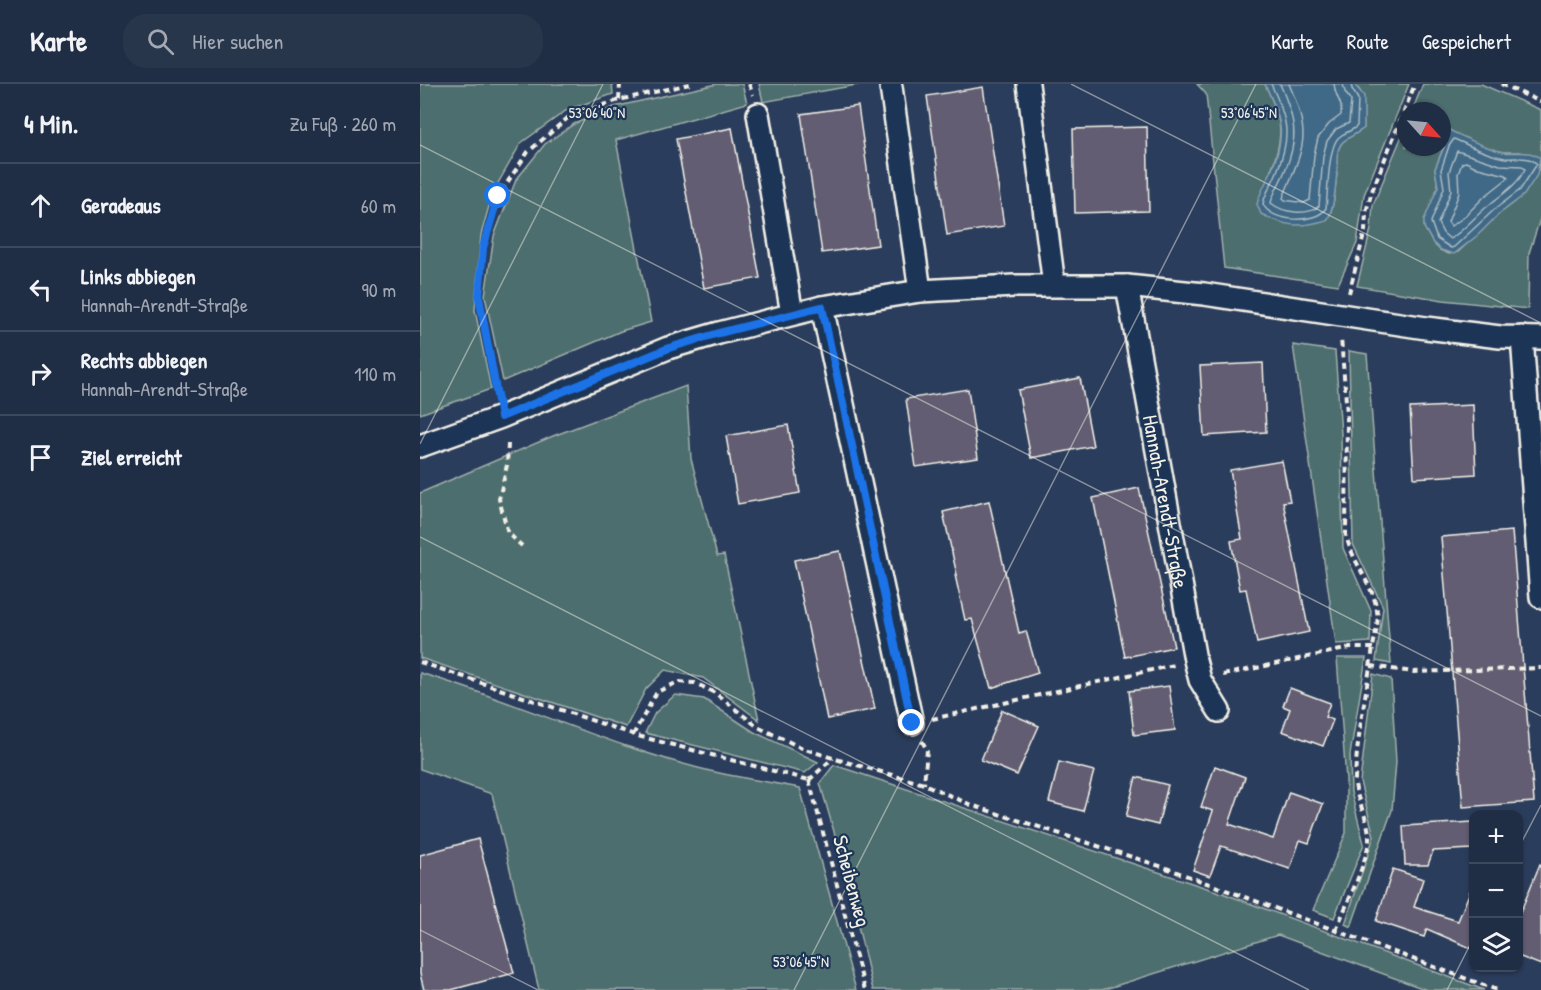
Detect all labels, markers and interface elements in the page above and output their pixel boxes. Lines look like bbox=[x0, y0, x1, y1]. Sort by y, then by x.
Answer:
search box bbox=[123, 14, 543, 68]
text: Karte bbox=[30, 22, 87, 60]
icon: search bbox=[144, 25, 177, 58]
text: Hier suchen bbox=[192, 26, 283, 56]
text: Karte bbox=[1271, 27, 1314, 56]
text: Route bbox=[1347, 27, 1389, 56]
text: Gespeichert bbox=[1422, 27, 1511, 56]
text: 53°06'40"N bbox=[569, 102, 625, 123]
text: 53°06'45"N bbox=[1221, 102, 1277, 123]
north arrow bbox=[1397, 102, 1451, 156]
text: 4 Min. bbox=[24, 106, 78, 141]
text: Zu Fuß · 260 m bbox=[289, 110, 396, 137]
route start bbox=[484, 182, 510, 208]
icon: ahead bbox=[24, 189, 57, 222]
text: Geradeaus bbox=[81, 190, 161, 220]
text: 60 m bbox=[361, 192, 396, 219]
text: Links abbiegen bbox=[81, 261, 196, 291]
icon: left bbox=[24, 273, 57, 306]
text: 90 m bbox=[362, 276, 396, 303]
text: Hannah-Arendt-Straße bbox=[81, 291, 248, 318]
text: Rechts abbiegen bbox=[81, 345, 208, 375]
icon: right bbox=[24, 357, 57, 390]
text: 110 m bbox=[354, 360, 396, 387]
text: Hannah-Arendt-Straße bbox=[81, 375, 248, 402]
street label: Hannah-Arendt-Straße bbox=[1136, 413, 1196, 590]
icon: arrive bbox=[24, 441, 57, 474]
text: Ziel erreicht bbox=[81, 442, 181, 472]
route end bbox=[898, 709, 924, 735]
map controls bbox=[1469, 810, 1523, 972]
button: + bbox=[1469, 810, 1523, 864]
street label: Scheibenweg bbox=[826, 832, 878, 930]
button: − bbox=[1469, 864, 1523, 918]
button: layers bbox=[1469, 918, 1523, 972]
text: 53°06'45"N bbox=[773, 951, 829, 972]

